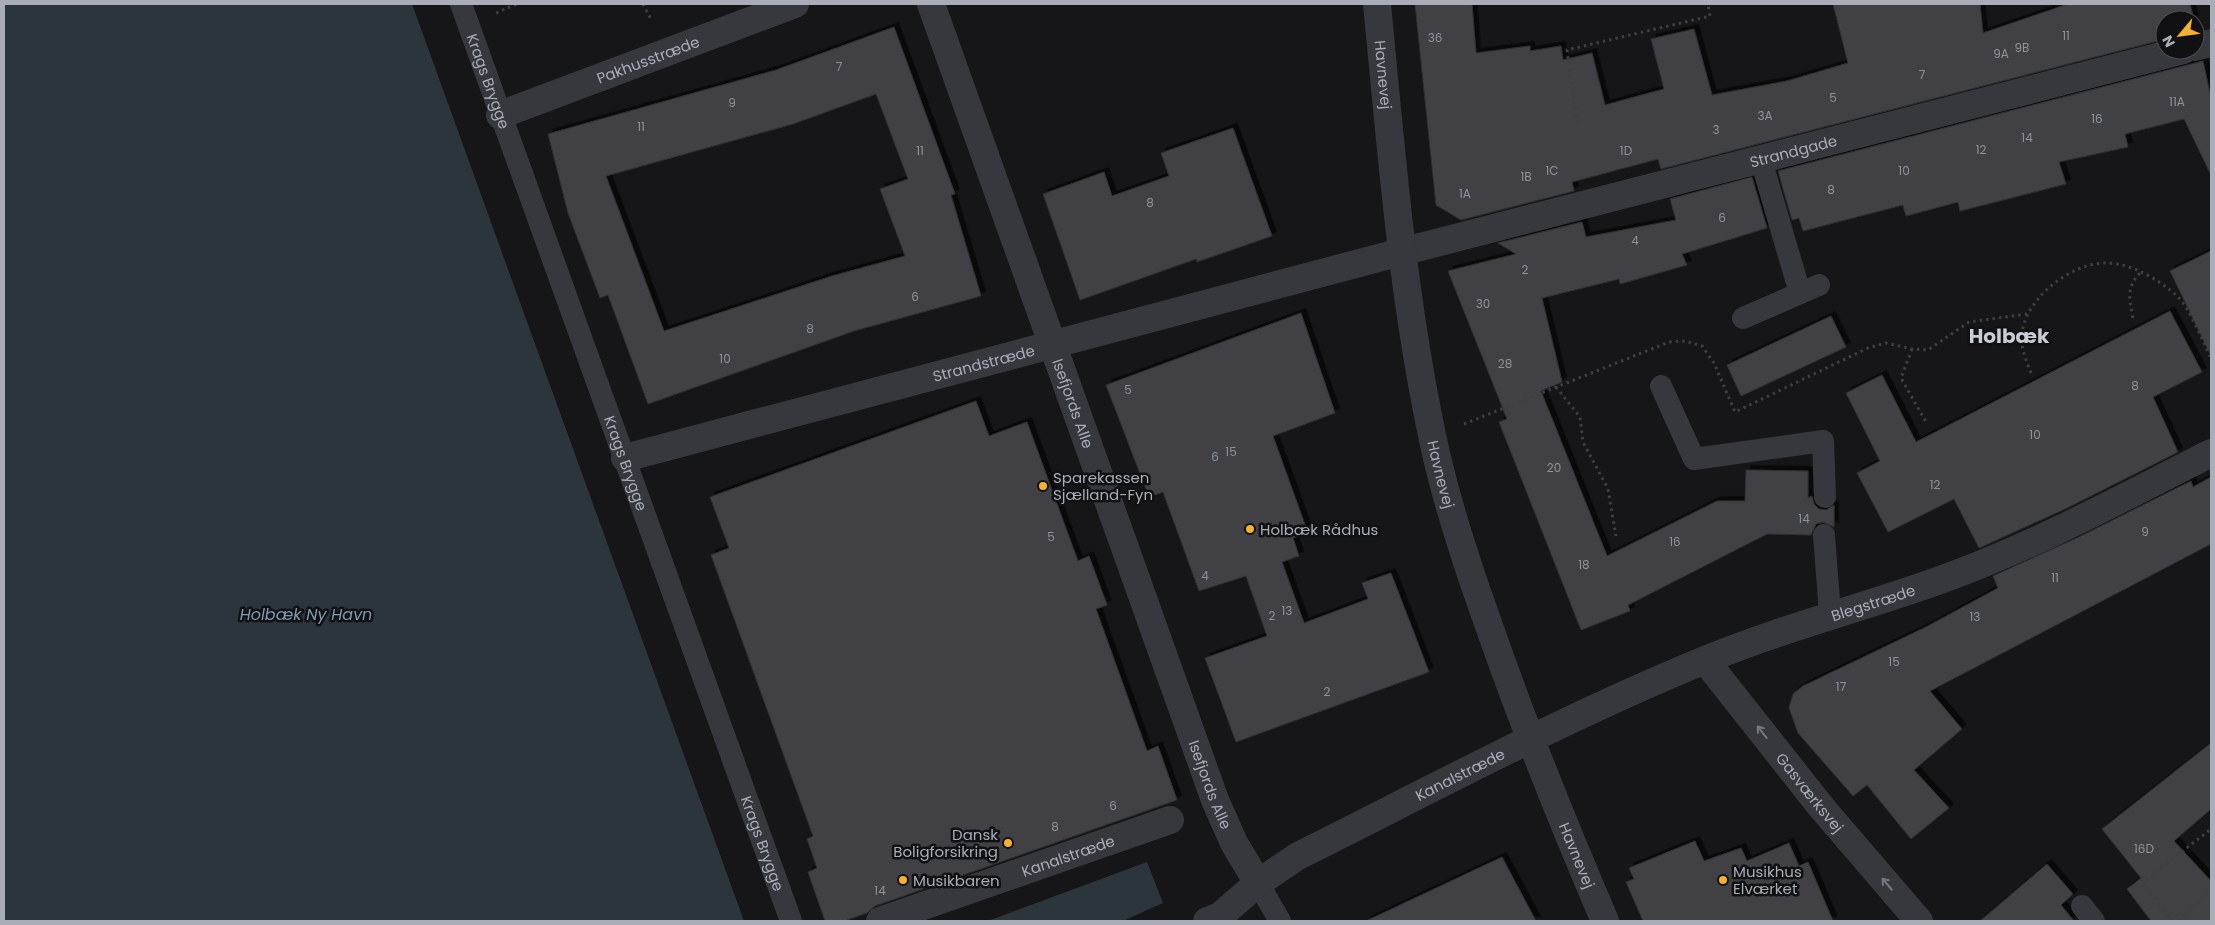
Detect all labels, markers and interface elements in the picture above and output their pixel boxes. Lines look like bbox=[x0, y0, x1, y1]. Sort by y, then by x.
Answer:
north arrow bbox=[2155, 10, 2205, 60]
house number: 11 bbox=[2062, 27, 2070, 44]
house number: 36 bbox=[1428, 29, 1442, 46]
street label: Pakhusstræde bbox=[593, 30, 702, 88]
street label: Krags Brygge bbox=[462, 31, 516, 132]
text: N bbox=[2157, 32, 2180, 51]
street label: Havnevej bbox=[1370, 39, 1397, 110]
house number: 9B bbox=[2015, 39, 2029, 56]
house number: 9A bbox=[1993, 45, 2009, 62]
house number: 7 bbox=[836, 58, 843, 75]
house number: 7 bbox=[1919, 66, 1926, 83]
house number: 5 bbox=[1829, 89, 1837, 106]
house number: 11A bbox=[2169, 93, 2185, 110]
house number: 9 bbox=[728, 94, 736, 111]
house number: 3A bbox=[1757, 107, 1773, 124]
house number: 16 bbox=[2091, 110, 2103, 127]
house number: 11 bbox=[637, 118, 645, 135]
house number: 3 bbox=[1712, 121, 1720, 138]
street label: Strandgade bbox=[1747, 129, 1839, 172]
house number: 14 bbox=[2021, 129, 2033, 146]
house number: 12 bbox=[1976, 141, 1986, 158]
house number: 11 bbox=[916, 142, 924, 159]
house number: 1D bbox=[1620, 142, 1632, 159]
house number: 1C bbox=[1545, 162, 1559, 179]
house number: 10 bbox=[1898, 162, 1910, 179]
house number: 1B bbox=[1520, 168, 1532, 185]
house number: 8 bbox=[1827, 181, 1835, 198]
house number: 1A bbox=[1459, 185, 1471, 202]
house number: 8 bbox=[1146, 194, 1154, 211]
house number: 6 bbox=[1718, 209, 1726, 226]
house number: 4 bbox=[1631, 232, 1639, 249]
house number: 2 bbox=[1522, 261, 1529, 278]
house number: 6 bbox=[911, 288, 919, 305]
house number: 30 bbox=[1476, 295, 1490, 312]
house number: 8 bbox=[806, 320, 814, 337]
district label: Holbæk bbox=[1969, 322, 2050, 350]
street label: Strandstræde bbox=[930, 339, 1037, 386]
house number: 10 bbox=[719, 350, 731, 367]
house number: 28 bbox=[1498, 355, 1512, 372]
street label: Isefjords Alle bbox=[1048, 356, 1099, 451]
house number: 8 bbox=[2131, 377, 2139, 394]
house number: 5 bbox=[1124, 381, 1132, 398]
street label: Krags Brygge bbox=[599, 413, 653, 514]
house number: 10 bbox=[2029, 426, 2041, 443]
street label: Havnevej bbox=[1423, 438, 1460, 511]
house number: 15 bbox=[1225, 443, 1237, 460]
house number: 6 bbox=[1211, 448, 1219, 465]
house number: 20 bbox=[1547, 459, 1561, 476]
place label: Sparekassen Sjælland-Fyn bbox=[1053, 467, 1153, 505]
house number: 12 bbox=[1930, 476, 1940, 493]
marker: Sparekassen Sjælland-Fyn bbox=[1037, 480, 1049, 492]
house number: 14 bbox=[1798, 510, 1810, 527]
place label: Holbæk Rådhus bbox=[1260, 519, 1379, 540]
marker: Holbæk Rådhus bbox=[1244, 523, 1256, 535]
house number: 9 bbox=[2141, 523, 2149, 540]
house number: 5 bbox=[1047, 528, 1055, 545]
house number: 16 bbox=[1669, 533, 1681, 550]
house number: 18 bbox=[1578, 556, 1590, 573]
house number: 4 bbox=[1201, 567, 1209, 584]
house number: 11 bbox=[2051, 569, 2059, 586]
street label: Blegstræde bbox=[1828, 579, 1918, 626]
house number: 13 bbox=[1282, 602, 1292, 619]
water label: Holbæk Ny Havn bbox=[240, 603, 372, 626]
house number: 2 bbox=[1269, 607, 1276, 624]
house number: 13 bbox=[1970, 608, 1980, 625]
house number: 15 bbox=[1888, 653, 1900, 670]
house number: 17 bbox=[1836, 678, 1847, 695]
house number: 2 bbox=[1324, 683, 1331, 700]
one-way arrow bbox=[1756, 726, 1767, 739]
street label: Isefjords Alle bbox=[1184, 737, 1237, 832]
street label: Kanalstræde bbox=[1412, 743, 1508, 805]
street label: Gasværksvej bbox=[1771, 748, 1849, 837]
street label: Krags Brygge bbox=[736, 793, 790, 894]
house number: 6 bbox=[1109, 797, 1117, 814]
house number: 8 bbox=[1051, 818, 1059, 835]
street label: Havnevej bbox=[1554, 819, 1600, 891]
place label: Dansk Boligforsikring bbox=[893, 824, 998, 862]
street label: Kanalstræde bbox=[1018, 830, 1117, 881]
marker: Dansk Boligforsikring bbox=[1002, 837, 1014, 849]
house number: 16D bbox=[2134, 840, 2154, 857]
place label: Musikhus Elværket bbox=[1733, 861, 1802, 899]
place label: Musikbaren bbox=[913, 870, 1000, 891]
marker: Musikbaren bbox=[897, 874, 909, 886]
marker: Musikhus Elværket bbox=[1717, 874, 1729, 886]
one-way arrow bbox=[1881, 878, 1893, 891]
house number: 14 bbox=[874, 882, 886, 899]

